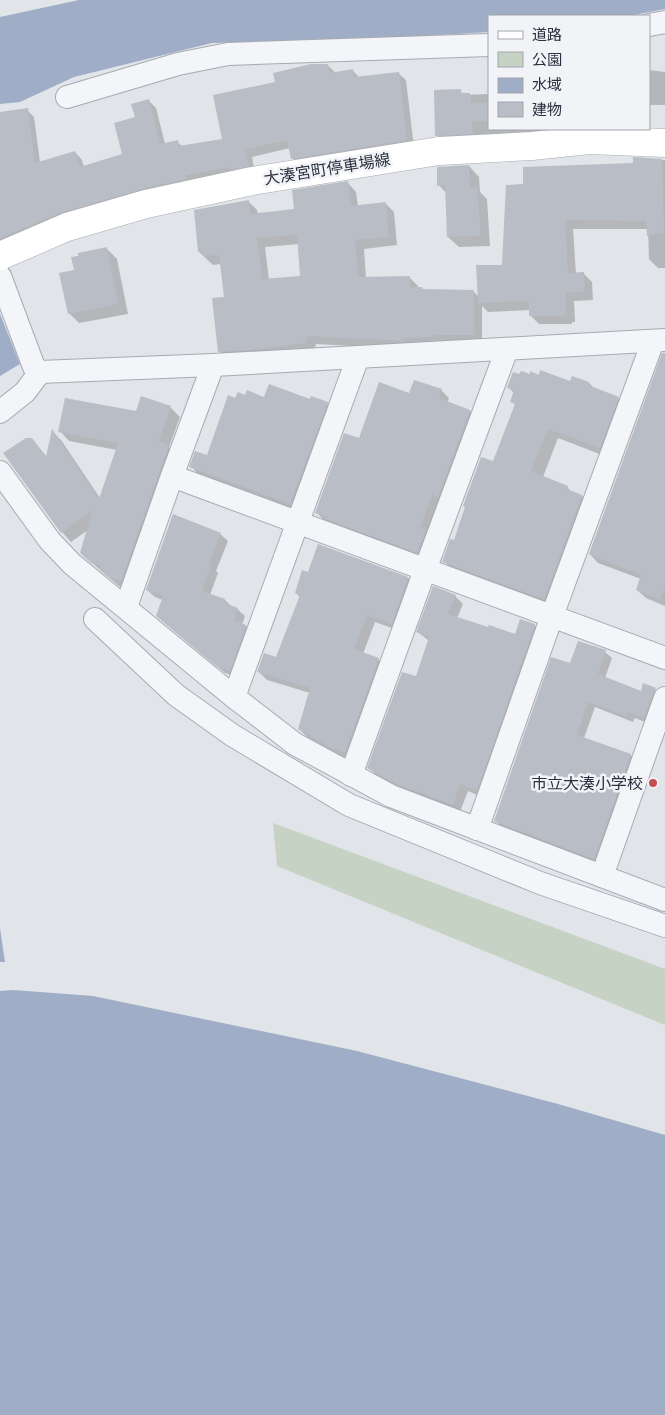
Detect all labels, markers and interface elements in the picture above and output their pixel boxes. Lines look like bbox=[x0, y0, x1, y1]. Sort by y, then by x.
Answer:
legend bbox=[488, 15, 650, 130]
text: 道路 bbox=[532, 26, 562, 44]
text: 公園 bbox=[532, 51, 562, 69]
text: 水域 bbox=[532, 76, 562, 94]
text: 建物 bbox=[532, 101, 562, 119]
street label: 大湊宮町停車場線 bbox=[262, 150, 392, 188]
place label: 市立大湊小学校 bbox=[531, 774, 643, 793]
marker: 市立大湊小学校 bbox=[647, 777, 659, 789]

